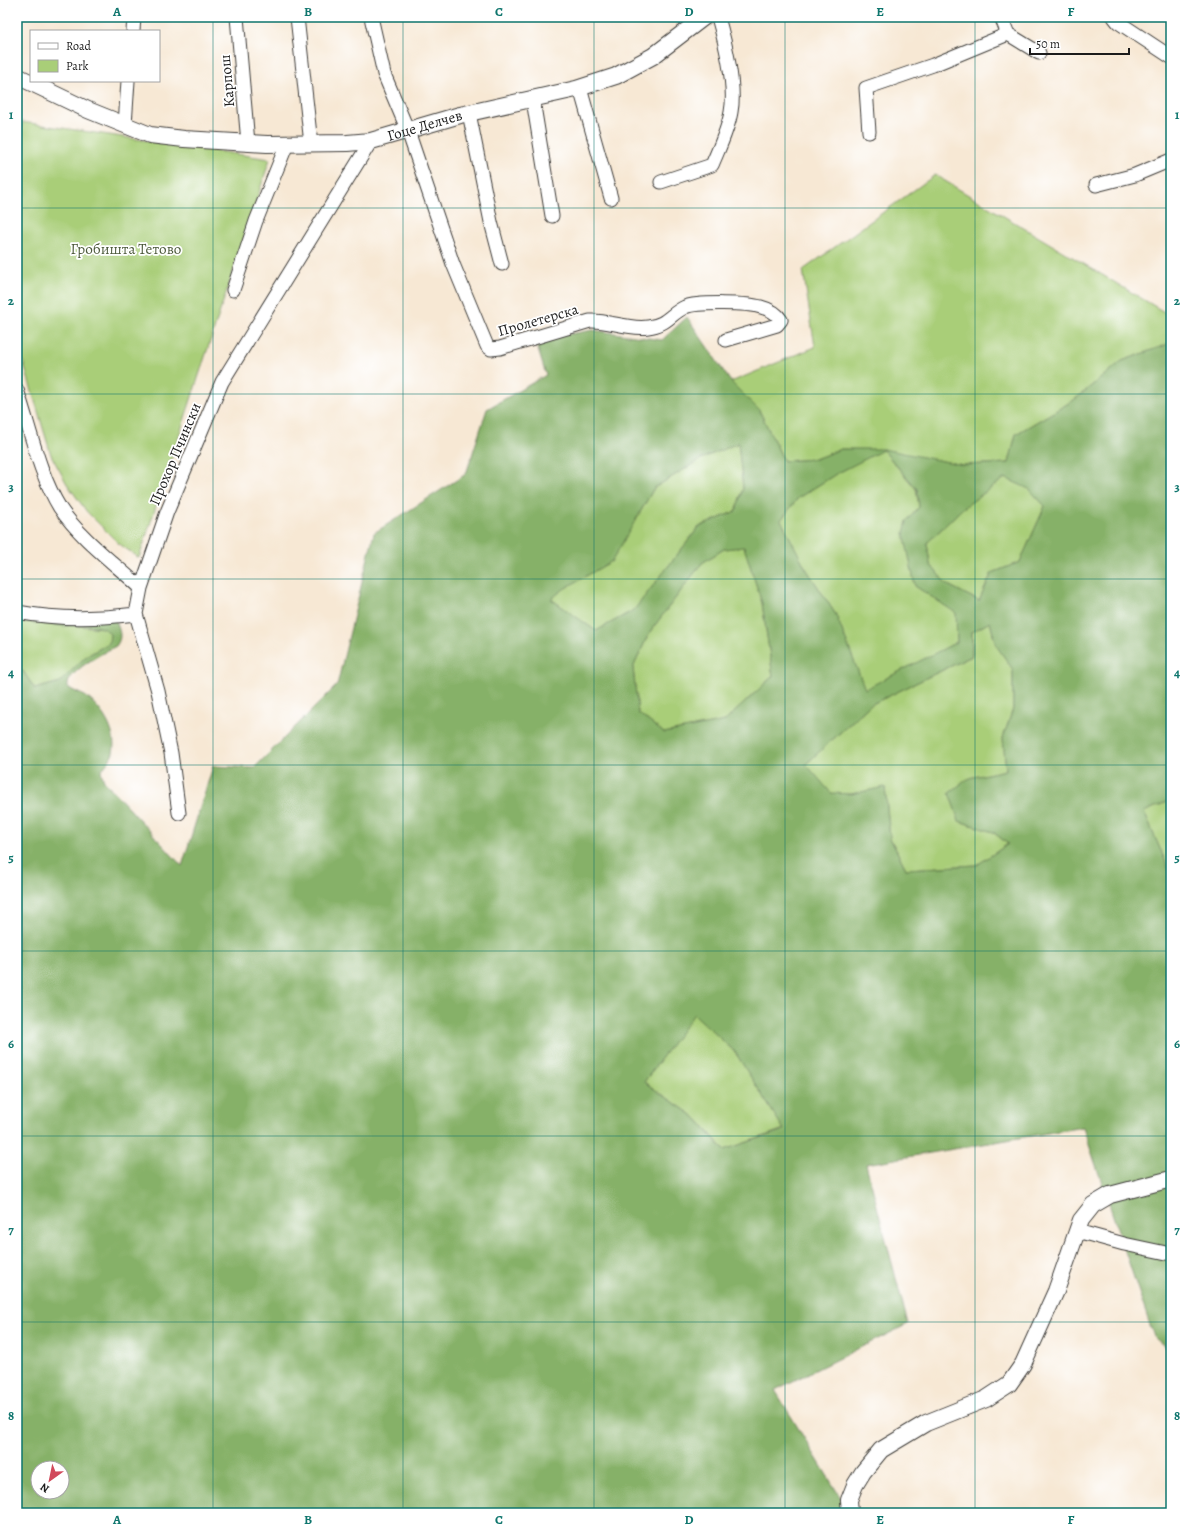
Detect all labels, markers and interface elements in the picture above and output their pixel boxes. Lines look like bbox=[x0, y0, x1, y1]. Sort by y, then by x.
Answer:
text: A bbox=[112, 3, 122, 20]
text: B bbox=[304, 3, 312, 20]
text: C bbox=[495, 3, 503, 20]
text: D bbox=[684, 3, 694, 20]
text: E bbox=[876, 3, 884, 20]
text: F bbox=[1068, 3, 1075, 20]
legend bbox=[30, 30, 160, 82]
scale bar bbox=[1030, 30, 1129, 56]
text: 50 m bbox=[1036, 36, 1060, 52]
text: Road bbox=[66, 38, 92, 54]
street label: Карпош bbox=[215, 54, 239, 108]
text: Park bbox=[66, 58, 89, 74]
street label: Гоце Делчев bbox=[385, 105, 465, 146]
text: 1 bbox=[9, 106, 14, 123]
text: 1 bbox=[1175, 106, 1180, 123]
park label: Гробишта Тетово bbox=[71, 239, 181, 259]
text: 2 bbox=[8, 292, 15, 309]
text: 2 bbox=[1174, 292, 1181, 309]
street label: Пролетерска bbox=[495, 299, 581, 341]
street label: Прохор Пчински bbox=[144, 399, 206, 508]
text: 3 bbox=[8, 478, 14, 495]
text: 3 bbox=[1174, 478, 1180, 495]
text: 4 bbox=[8, 664, 14, 681]
text: 4 bbox=[1174, 664, 1180, 681]
text: 5 bbox=[8, 849, 14, 866]
text: 5 bbox=[1174, 849, 1180, 866]
text: 6 bbox=[8, 1035, 14, 1052]
text: 6 bbox=[1174, 1035, 1180, 1052]
text: 7 bbox=[8, 1221, 14, 1238]
text: 7 bbox=[1174, 1221, 1180, 1238]
text: 8 bbox=[8, 1407, 14, 1424]
text: 8 bbox=[1174, 1407, 1180, 1424]
north arrow bbox=[30, 1460, 70, 1500]
text: N bbox=[37, 1479, 52, 1496]
text: A bbox=[112, 1511, 122, 1528]
text: B bbox=[304, 1511, 312, 1528]
text: C bbox=[495, 1511, 503, 1528]
text: D bbox=[684, 1511, 694, 1528]
text: E bbox=[876, 1511, 884, 1528]
text: F bbox=[1068, 1511, 1075, 1528]

